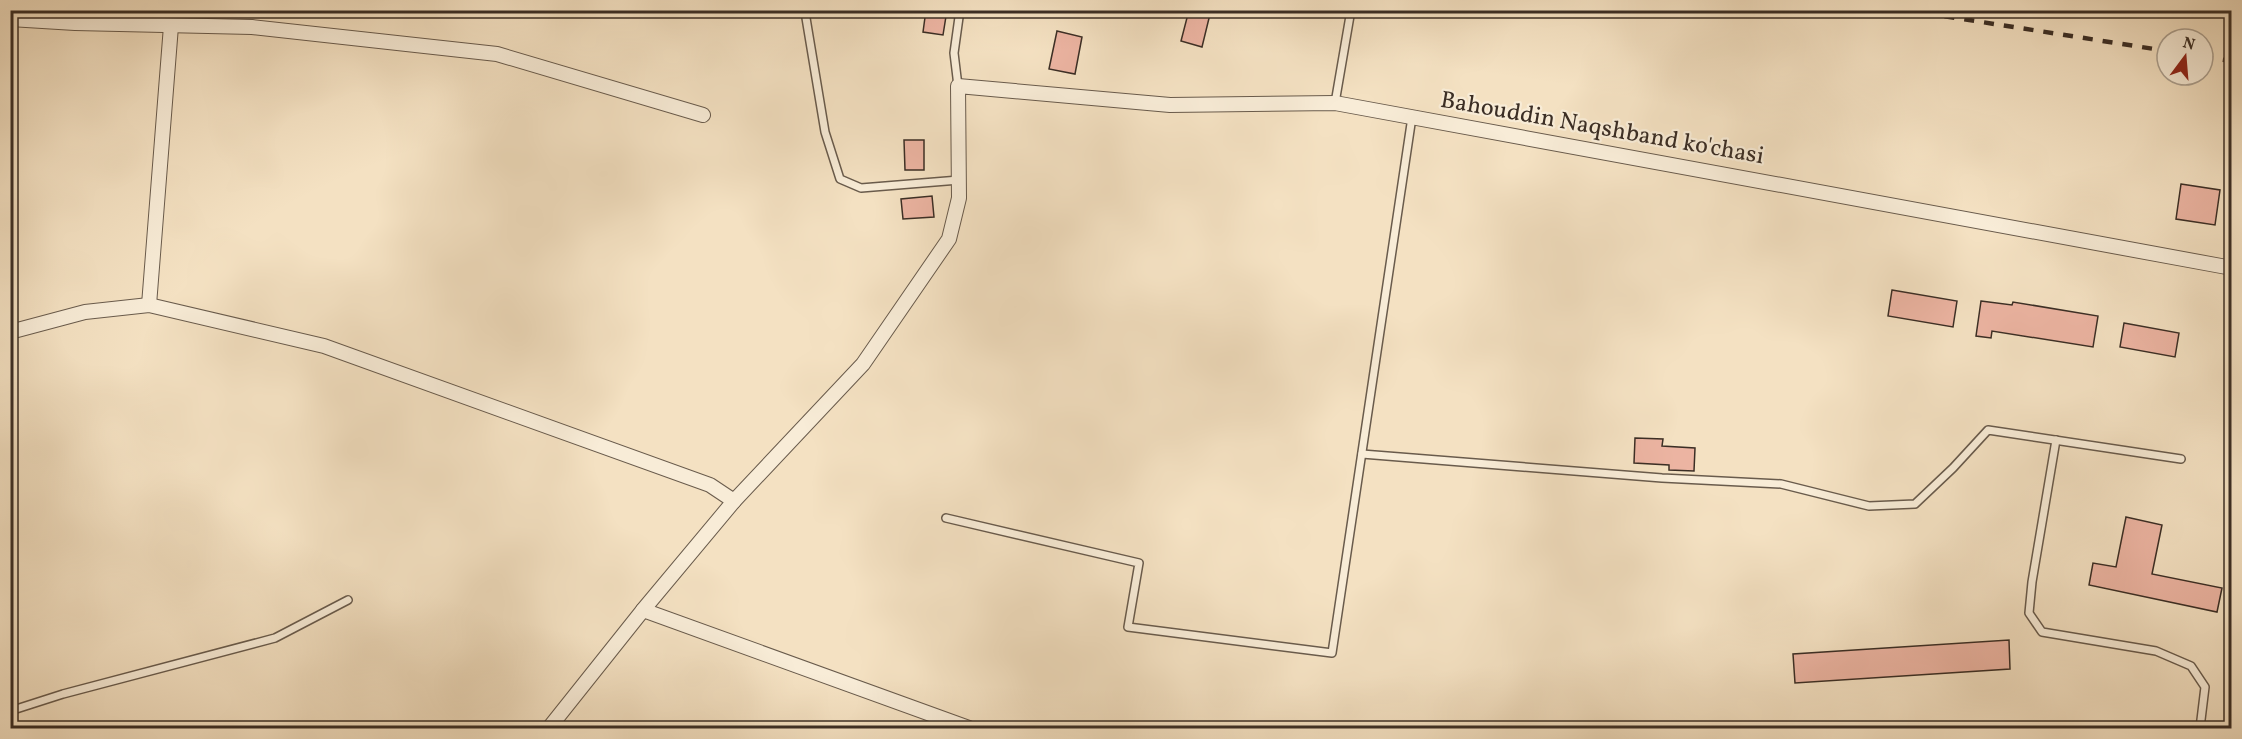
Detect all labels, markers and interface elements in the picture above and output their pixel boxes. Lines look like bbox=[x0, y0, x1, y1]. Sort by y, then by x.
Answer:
north arrow bbox=[2155, 27, 2215, 87]
text: N bbox=[2180, 32, 2198, 57]
street label: Bahouddin Naqshband ko'chasi bbox=[1437, 84, 1767, 174]

